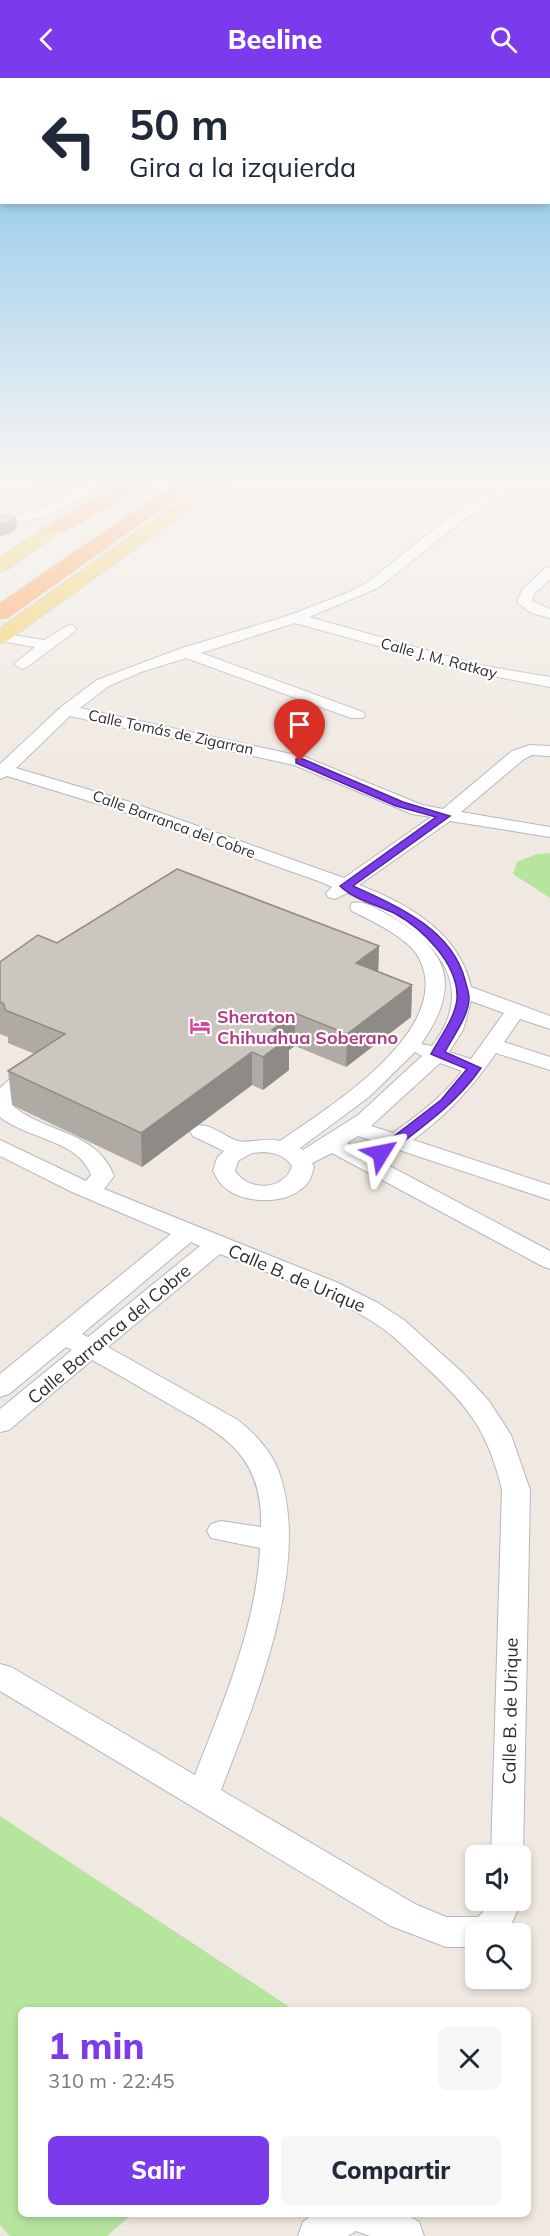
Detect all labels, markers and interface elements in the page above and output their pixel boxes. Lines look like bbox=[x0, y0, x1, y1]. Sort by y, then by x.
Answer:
text: Beeline bbox=[228, 22, 322, 56]
icon: back bbox=[30, 23, 63, 56]
icon: search bbox=[487, 23, 520, 56]
text: 50 m bbox=[129, 98, 229, 151]
icon: left bbox=[30, 102, 108, 180]
text: Gira a la izquierda bbox=[129, 150, 356, 184]
street label: Calle J. M. Ratkay bbox=[379, 633, 499, 683]
pin bbox=[274, 699, 325, 761]
street label: Calle Tomás de Zigarran bbox=[87, 705, 255, 759]
icon: arrive bbox=[283, 708, 316, 741]
street label: Calle Barranca del Cobre bbox=[90, 786, 258, 862]
place label: Sheraton Chihuahua Soberano bbox=[217, 1005, 398, 1049]
hotel icon: Sheraton Chihuahua Soberano bbox=[188, 1014, 212, 1038]
position arrow bbox=[349, 1121, 413, 1185]
street label: Calle B. de Urique bbox=[225, 1239, 369, 1317]
street label: Calle Barranca del Cobre bbox=[23, 1259, 195, 1409]
street label: Calle B. de Urique bbox=[497, 1637, 523, 1785]
map controls bbox=[465, 1845, 531, 1989]
button: sound bbox=[465, 1845, 531, 1911]
button: search bbox=[465, 1923, 531, 1989]
text: 1 min bbox=[48, 2023, 144, 2068]
button: close bbox=[438, 2027, 501, 2090]
text: 310 m · 22:45 bbox=[48, 2068, 174, 2093]
button: Salir bbox=[48, 2136, 269, 2205]
button: Compartir bbox=[281, 2136, 501, 2205]

